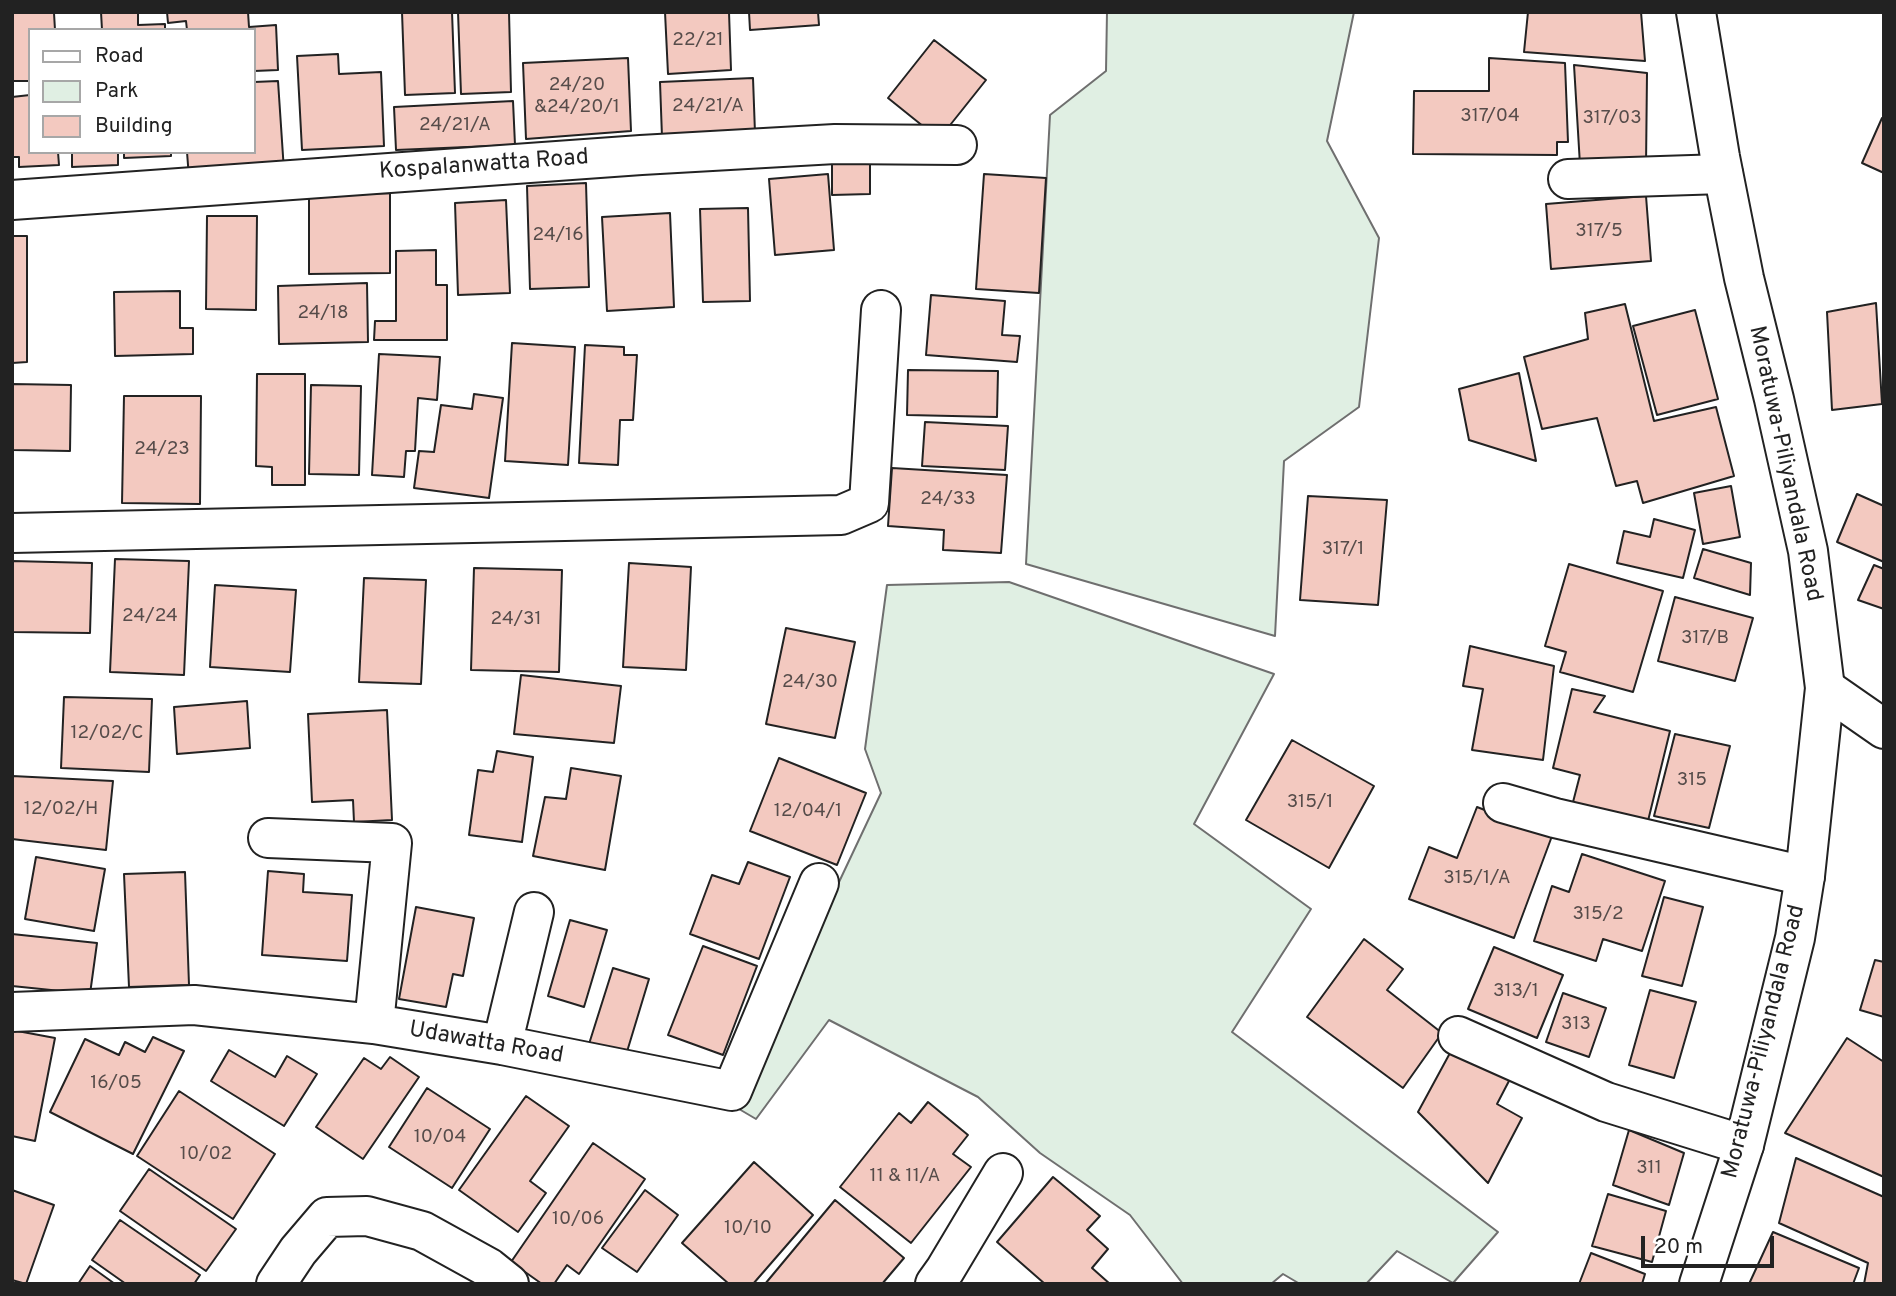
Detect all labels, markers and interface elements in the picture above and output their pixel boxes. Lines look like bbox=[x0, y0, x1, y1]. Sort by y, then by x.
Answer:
legend bbox=[28, 28, 256, 154]
house number: 22/21 bbox=[672, 30, 724, 52]
text: Road bbox=[95, 43, 144, 70]
house number: 24/20 &24/20/1 bbox=[534, 75, 620, 119]
text: Park bbox=[95, 78, 138, 105]
house number: 24/21/A bbox=[672, 96, 744, 118]
house number: 317/04 bbox=[1460, 106, 1520, 128]
house number: 317/03 bbox=[1582, 108, 1642, 130]
text: Building bbox=[95, 113, 173, 140]
house number: 24/21/A bbox=[419, 115, 491, 137]
street label: Kospalanwatta Road bbox=[378, 145, 590, 187]
house number: 317/5 bbox=[1575, 221, 1623, 243]
house number: 24/16 bbox=[533, 225, 583, 247]
house number: 24/18 bbox=[297, 303, 349, 325]
street label: Moratuwa-Piliyandala Road bbox=[1741, 324, 1827, 604]
house number: 24/23 bbox=[134, 439, 190, 461]
house number: 24/33 bbox=[920, 489, 976, 511]
house number: 317/1 bbox=[1322, 539, 1364, 561]
house number: 24/24 bbox=[122, 606, 178, 628]
house number: 24/31 bbox=[490, 609, 542, 631]
house number: 317/B bbox=[1681, 628, 1729, 650]
house number: 24/30 bbox=[782, 672, 838, 694]
house number: 12/02/C bbox=[70, 723, 144, 745]
house number: 315 bbox=[1677, 770, 1707, 792]
house number: 315/1 bbox=[1287, 792, 1333, 814]
house number: 12/02/H bbox=[24, 799, 98, 821]
house number: 12/04/1 bbox=[774, 801, 842, 823]
house number: 315/1/A bbox=[1443, 868, 1511, 890]
street label: Moratuwa-Piliyandala Road bbox=[1718, 902, 1812, 1182]
house number: 315/2 bbox=[1572, 904, 1624, 926]
house number: 313/1 bbox=[1493, 981, 1539, 1003]
house number: 313 bbox=[1561, 1014, 1591, 1036]
street label: Udawatta Road bbox=[407, 1017, 565, 1071]
house number: 16/05 bbox=[90, 1073, 142, 1095]
house number: 10/04 bbox=[414, 1127, 466, 1149]
house number: 10/02 bbox=[180, 1144, 232, 1166]
house number: 311 bbox=[1636, 1158, 1662, 1180]
house number: 11 & 11/A bbox=[870, 1166, 940, 1188]
house number: 10/06 bbox=[552, 1209, 604, 1231]
house number: 10/10 bbox=[724, 1218, 772, 1240]
scale bar bbox=[1644, 1222, 1777, 1266]
text: 20 m bbox=[1654, 1234, 1703, 1261]

